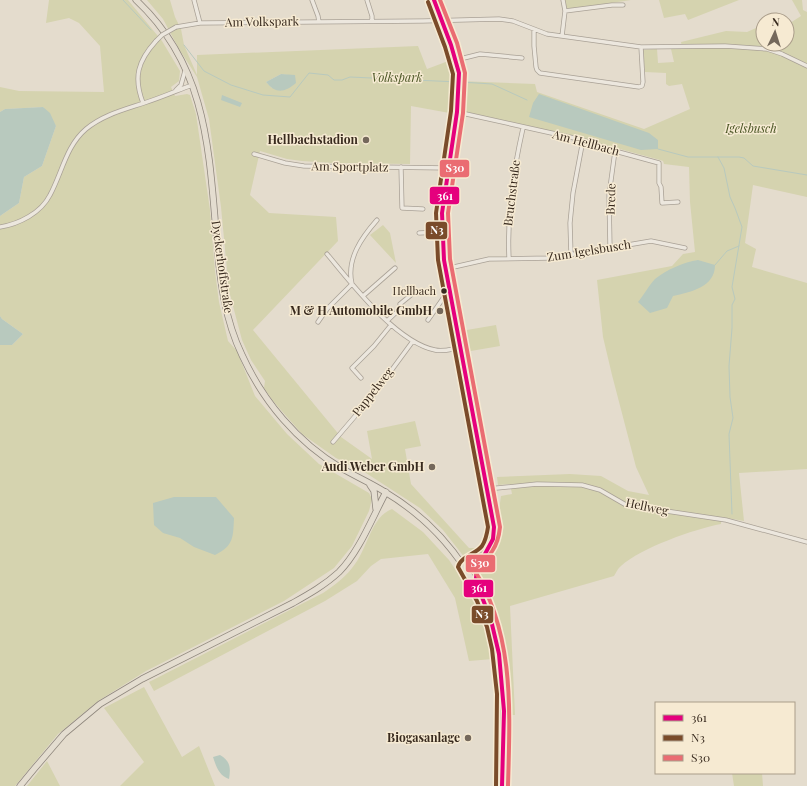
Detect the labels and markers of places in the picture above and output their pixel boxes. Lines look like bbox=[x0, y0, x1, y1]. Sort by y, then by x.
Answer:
place label: Hellbachstadion bbox=[267, 131, 359, 147]
marker: Hellbachstadion bbox=[361, 135, 371, 145]
place label: Hellbach bbox=[393, 283, 437, 298]
marker: Hellbach bbox=[439, 286, 449, 296]
place label: M & H Automobile GmbH bbox=[290, 302, 432, 318]
marker: M & H Automobile GmbH bbox=[435, 306, 445, 316]
place label: Audi Weber GmbH bbox=[321, 458, 424, 474]
marker: Audi Weber GmbH bbox=[427, 462, 437, 472]
place label: Biogasanlage bbox=[387, 729, 460, 745]
marker: Biogasanlage bbox=[463, 733, 473, 743]

